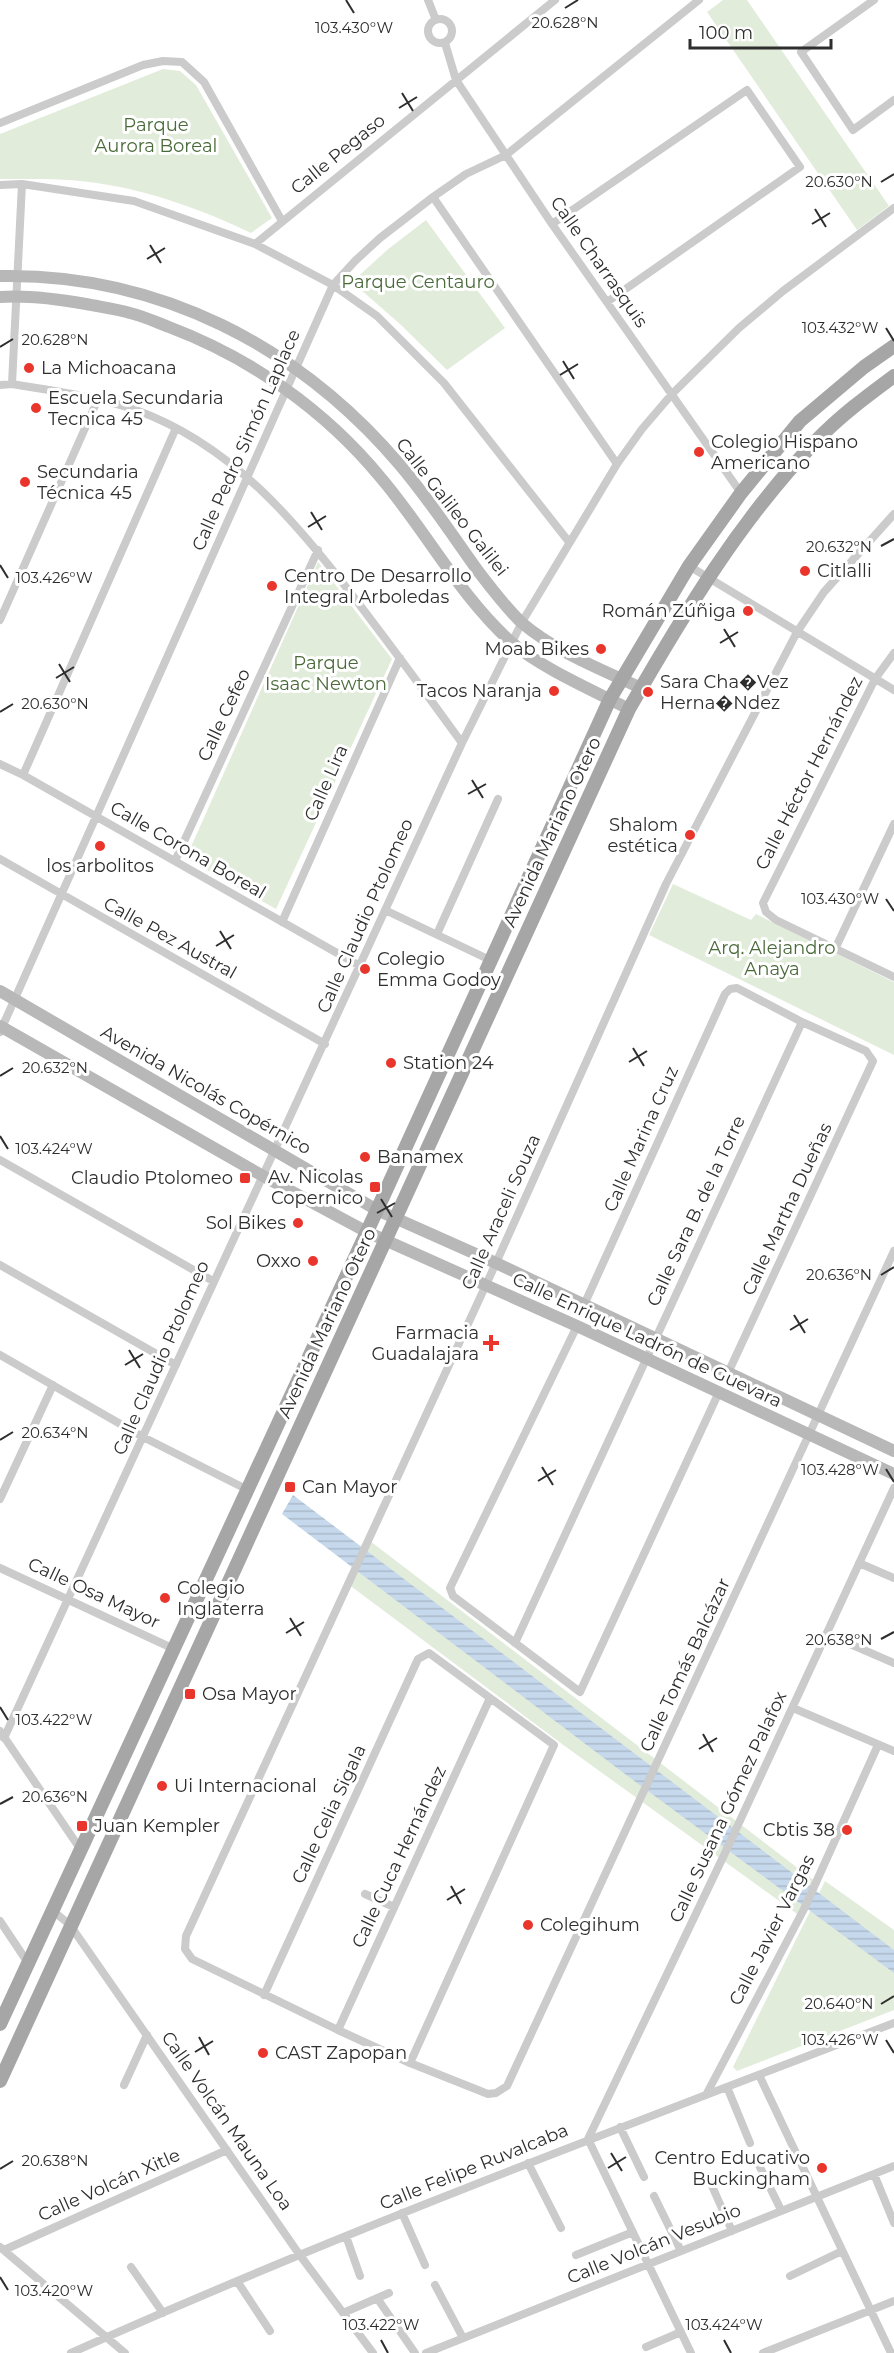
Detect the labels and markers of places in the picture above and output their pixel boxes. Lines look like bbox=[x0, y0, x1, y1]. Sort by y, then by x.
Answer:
place label: La Michoacana bbox=[41, 357, 177, 379]
marker: La Michoacana bbox=[22, 361, 36, 375]
place label: Escuela Secundaria Tecnica 45 bbox=[48, 387, 224, 430]
marker: Escuela Secundaria Tecnica 45 bbox=[29, 401, 43, 415]
place label: Colegio Hispano Americano bbox=[711, 431, 858, 474]
marker: Colegio Hispano Americano bbox=[692, 445, 706, 459]
place label: Secundaria Técnica 45 bbox=[37, 461, 139, 504]
marker: Secundaria Técnica 45 bbox=[18, 475, 32, 489]
place label: Citlalli bbox=[817, 560, 872, 582]
marker: Citlalli bbox=[798, 564, 812, 578]
place label: Centro De Desarrollo Integral Arboledas bbox=[284, 565, 472, 608]
marker: Centro De Desarrollo Integral Arboledas bbox=[265, 579, 279, 593]
place label: Román Zúñiga bbox=[601, 600, 736, 622]
marker: Román Zúñiga bbox=[741, 604, 755, 618]
place label: Moab Bikes bbox=[485, 638, 589, 660]
marker: Moab Bikes bbox=[594, 642, 608, 656]
place label: Sara Cha�Vez Herna�Ndez bbox=[660, 671, 789, 714]
place label: Tacos Naranja bbox=[417, 680, 542, 702]
marker: Tacos Naranja bbox=[547, 684, 561, 698]
marker: Sara Cha�Vez Herna�Ndez bbox=[641, 685, 655, 699]
place label: Shalom estética bbox=[608, 814, 678, 857]
marker: Shalom estética bbox=[683, 828, 697, 842]
marker: los arbolitos bbox=[93, 839, 107, 853]
place label: los arbolitos bbox=[46, 855, 154, 877]
place label: Colegio Emma Godoy bbox=[377, 948, 501, 991]
marker: Colegio Emma Godoy bbox=[358, 962, 372, 976]
place label: Station 24 bbox=[403, 1052, 494, 1074]
marker: Station 24 bbox=[384, 1056, 398, 1070]
place label: Banamex bbox=[377, 1146, 464, 1168]
marker: Banamex bbox=[358, 1150, 372, 1164]
place label: Av. Nicolas Copernico bbox=[268, 1166, 363, 1209]
place label: Claudio Ptolomeo bbox=[71, 1167, 233, 1189]
marker: Claudio Ptolomeo bbox=[238, 1171, 252, 1185]
marker: Av. Nicolas Copernico bbox=[368, 1180, 382, 1194]
place label: Sol Bikes bbox=[206, 1212, 286, 1234]
marker: Sol Bikes bbox=[291, 1216, 305, 1230]
place label: Oxxo bbox=[256, 1250, 301, 1272]
marker: Oxxo bbox=[306, 1254, 320, 1268]
place label: Farmacia Guadalajara bbox=[371, 1322, 479, 1365]
marker: Farmacia Guadalajara bbox=[484, 1336, 498, 1350]
place label: Can Mayor bbox=[302, 1476, 398, 1498]
marker: Can Mayor bbox=[283, 1480, 297, 1494]
place label: Colegio Inglaterra bbox=[177, 1577, 264, 1620]
marker: Colegio Inglaterra bbox=[158, 1591, 172, 1605]
place label: Osa Mayor bbox=[202, 1683, 297, 1705]
marker: Osa Mayor bbox=[183, 1687, 197, 1701]
place label: Ui Internacional bbox=[174, 1775, 317, 1797]
marker: Ui Internacional bbox=[155, 1779, 169, 1793]
place label: Juan Kempler bbox=[93, 1815, 220, 1837]
marker: Juan Kempler bbox=[75, 1819, 89, 1833]
place label: Cbtis 38 bbox=[763, 1819, 835, 1841]
marker: Cbtis 38 bbox=[840, 1823, 854, 1837]
place label: Colegihum bbox=[540, 1914, 640, 1936]
marker: Colegihum bbox=[521, 1918, 535, 1932]
place label: CAST Zapopan bbox=[275, 2042, 407, 2064]
marker: CAST Zapopan bbox=[256, 2046, 270, 2060]
place label: Centro Educativo Buckingham bbox=[654, 2147, 810, 2190]
marker: Centro Educativo Buckingham bbox=[815, 2161, 829, 2175]

